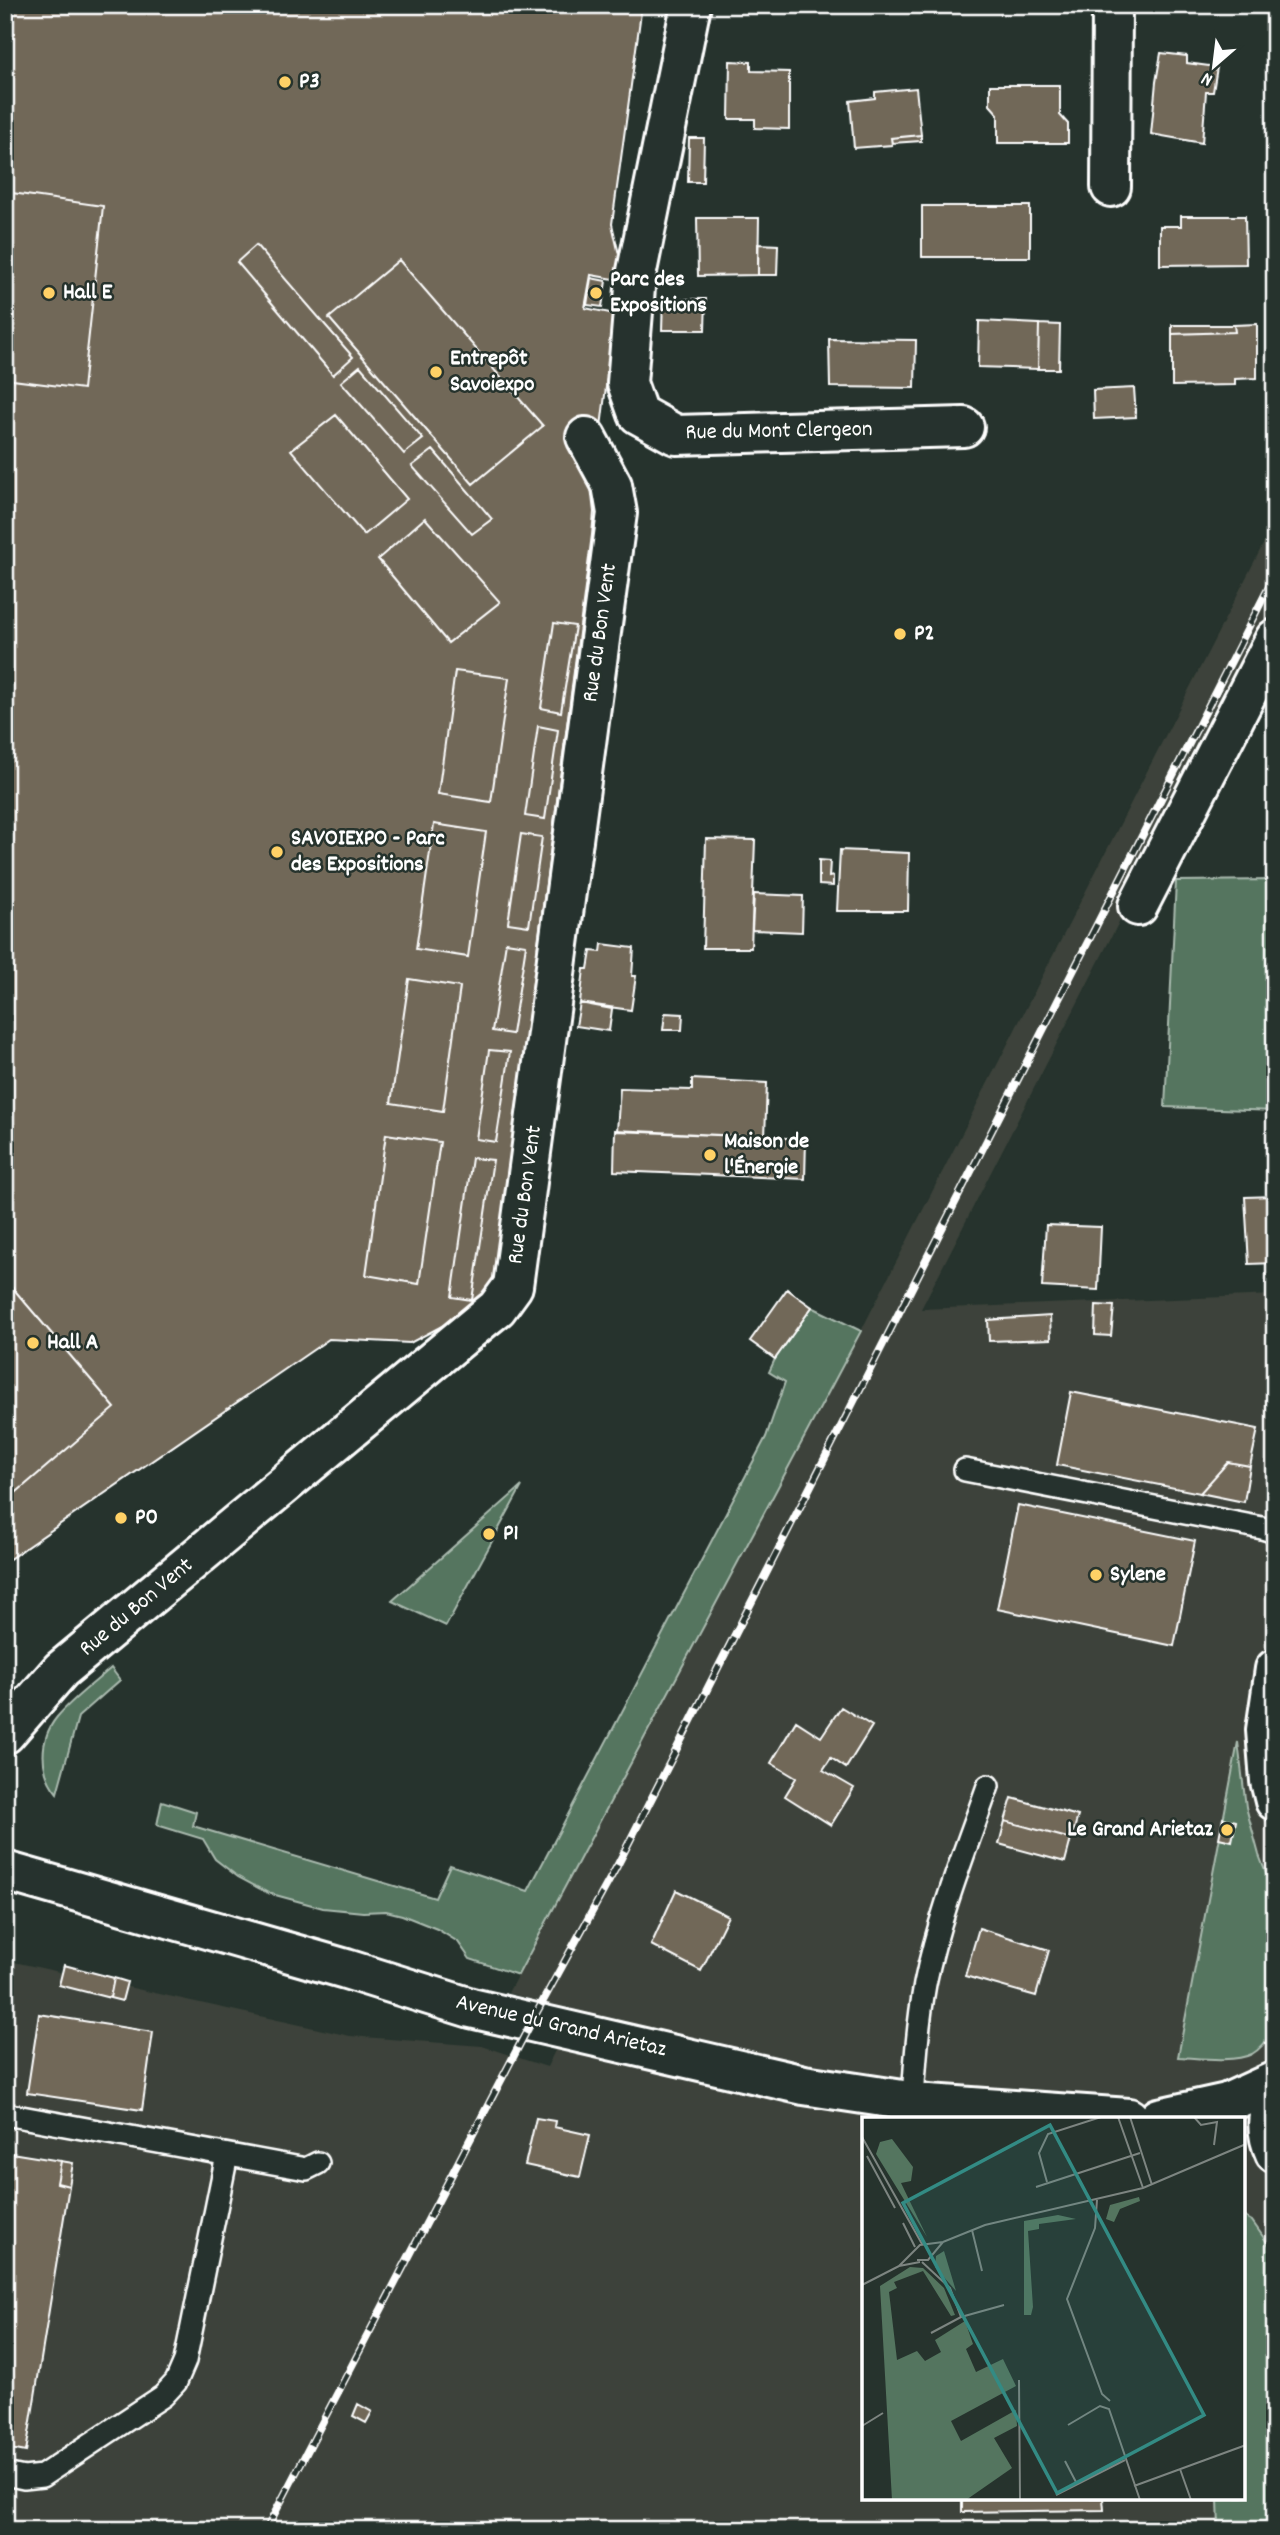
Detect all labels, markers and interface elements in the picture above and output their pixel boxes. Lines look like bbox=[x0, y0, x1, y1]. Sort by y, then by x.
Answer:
north arrow bbox=[1178, 32, 1248, 102]
text: N bbox=[1197, 64, 1218, 92]
place label: P3 bbox=[299, 66, 320, 99]
marker: P3 bbox=[277, 74, 293, 90]
place label: Parc des Expositions bbox=[610, 264, 707, 323]
place label: Hall E bbox=[63, 277, 113, 310]
marker: Hall E bbox=[41, 285, 57, 301]
marker: Parc des Expositions bbox=[588, 285, 604, 301]
place label: Entrepôt Savoiexpo bbox=[450, 343, 534, 402]
marker: Entrepôt Savoiexpo bbox=[428, 364, 444, 380]
street label: Rue du Mont Clergeon bbox=[685, 414, 873, 450]
street label: Rue du Bon Vent bbox=[575, 561, 627, 705]
place label: P2 bbox=[914, 618, 935, 651]
marker: P2 bbox=[892, 626, 908, 642]
place label: SAVOIEXPO - Parc des Expositions bbox=[291, 823, 445, 882]
marker: SAVOIEXPO - Parc des Expositions bbox=[269, 844, 285, 860]
street label: Rue du Bon Vent bbox=[500, 1123, 552, 1267]
place label: Maison de l'Énergie bbox=[724, 1126, 809, 1185]
marker: Maison de l'Énergie bbox=[702, 1147, 718, 1163]
place label: Hall A bbox=[47, 1327, 98, 1360]
marker: Hall A bbox=[25, 1335, 41, 1351]
place label: P0 bbox=[135, 1502, 158, 1535]
marker: P0 bbox=[113, 1510, 129, 1526]
place label: P1 bbox=[503, 1518, 518, 1551]
marker: P1 bbox=[481, 1526, 497, 1542]
street label: Rue du Bon Vent bbox=[73, 1550, 201, 1666]
place label: Sylene bbox=[1110, 1559, 1166, 1592]
marker: Sylene bbox=[1088, 1567, 1104, 1583]
place label: Le Grand Arietaz bbox=[1067, 1814, 1213, 1847]
marker: Le Grand Arietaz bbox=[1219, 1822, 1235, 1838]
street label: Avenue du Grand Arietaz bbox=[452, 1987, 670, 2067]
inset map bbox=[862, 2117, 1245, 2500]

